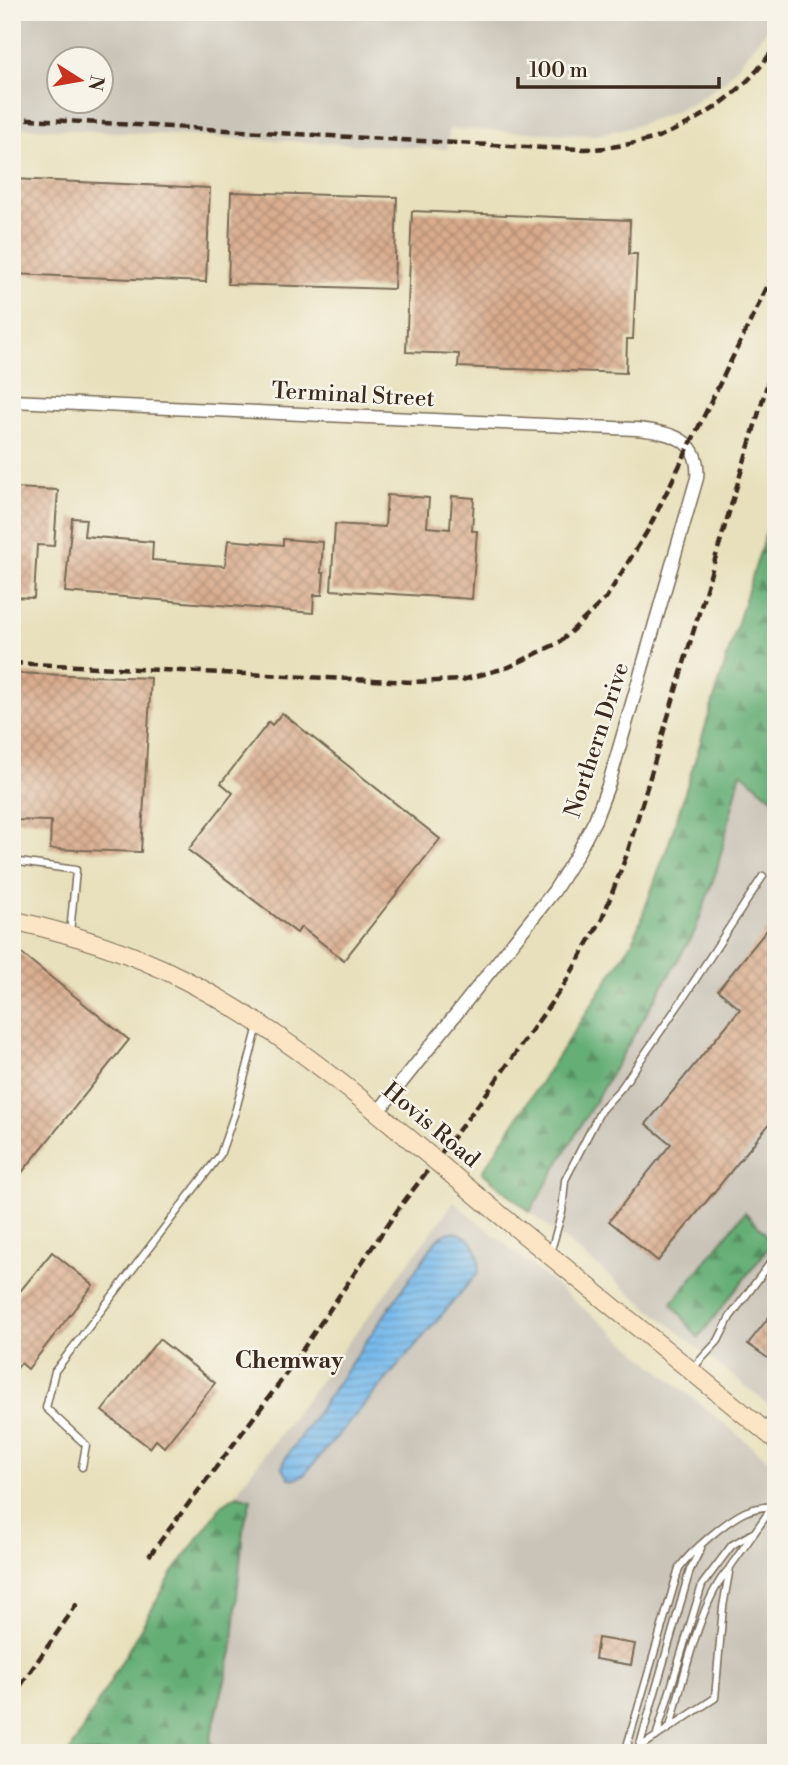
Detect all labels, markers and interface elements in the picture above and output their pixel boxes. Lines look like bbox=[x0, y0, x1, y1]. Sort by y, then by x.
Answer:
north arrow bbox=[46, 46, 116, 116]
scale bar bbox=[518, 46, 720, 90]
text: 100 m bbox=[529, 58, 588, 84]
text: N bbox=[82, 73, 109, 93]
street label: Terminal Street bbox=[271, 377, 435, 413]
street label: Northern Drive bbox=[559, 659, 635, 821]
street label: Hovis Road bbox=[377, 1076, 485, 1174]
district label: Chemway bbox=[235, 1346, 344, 1376]

